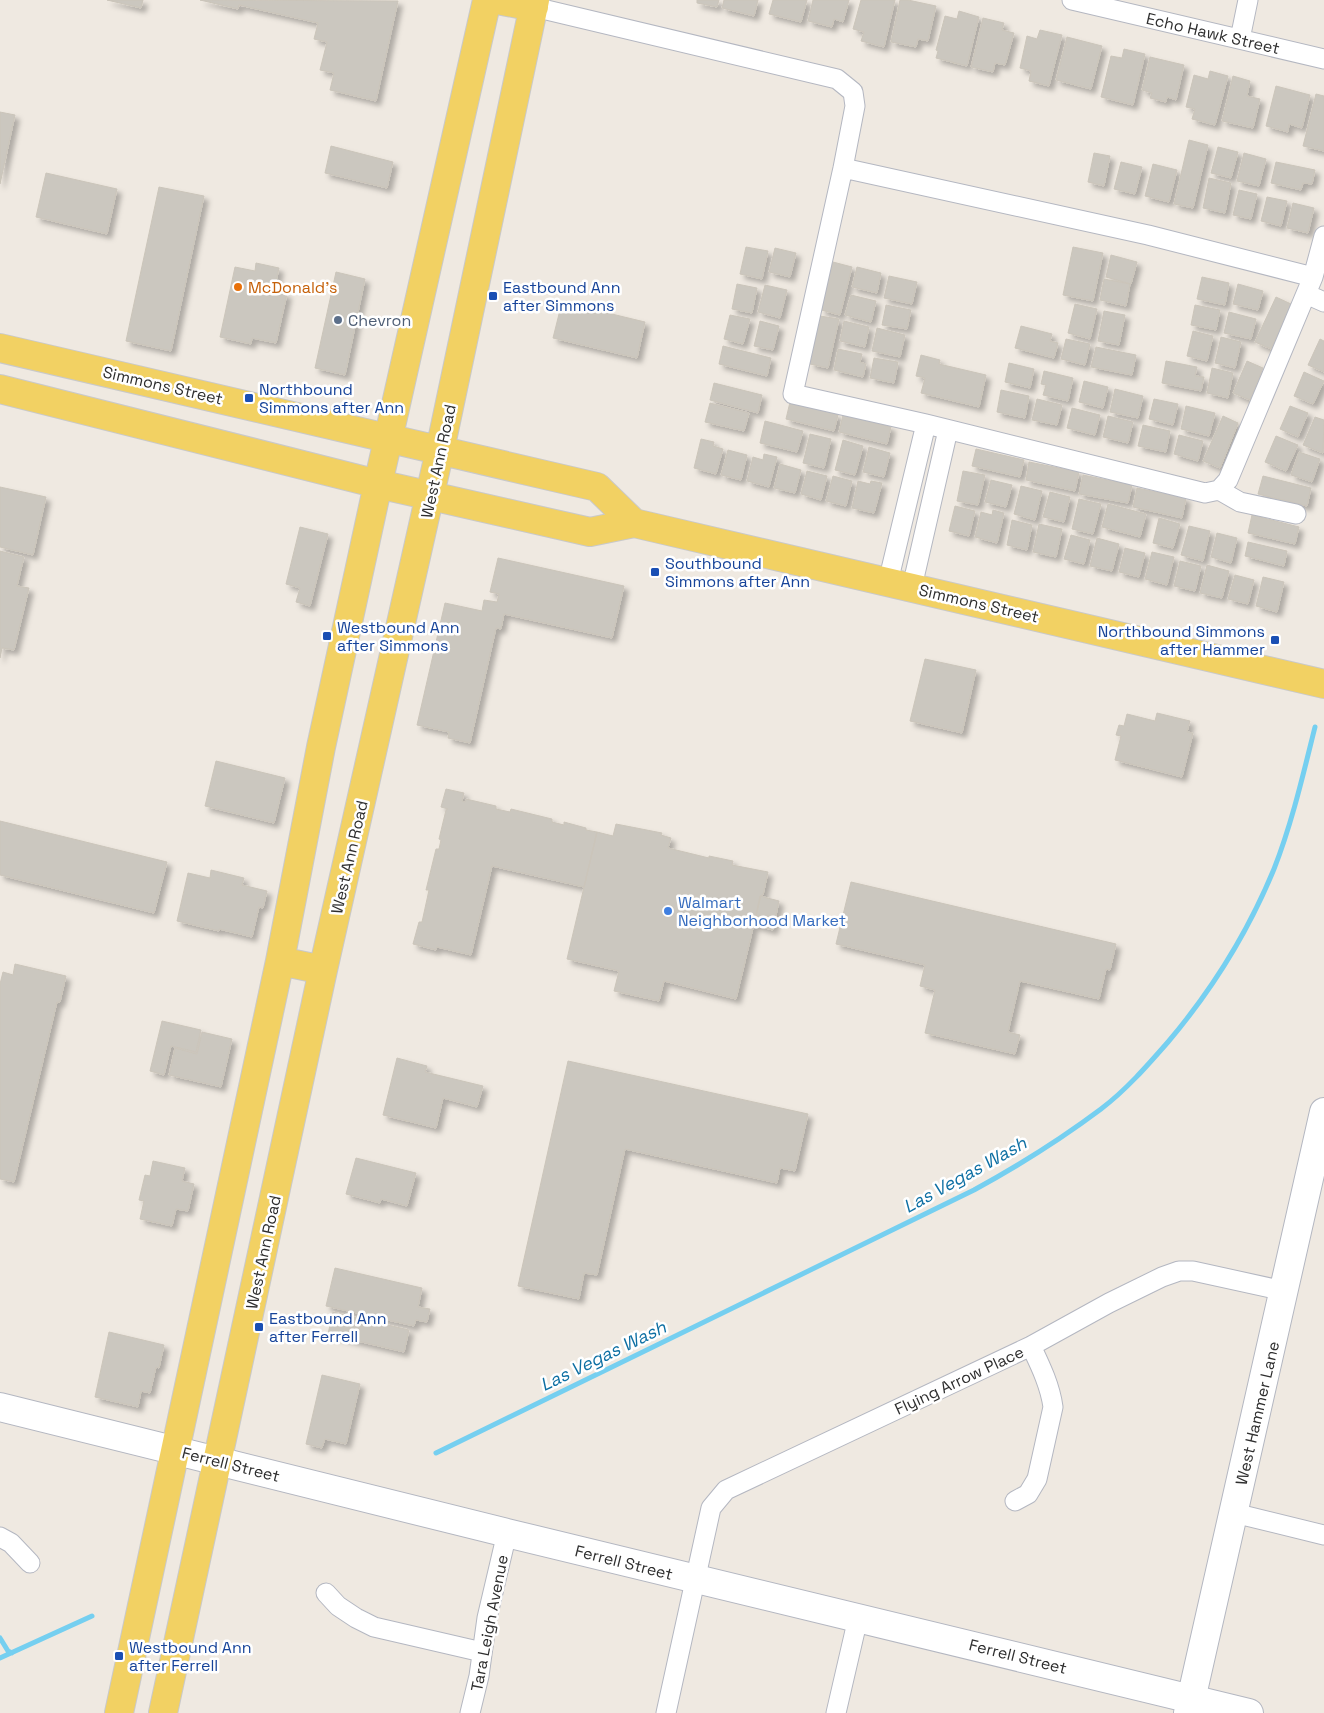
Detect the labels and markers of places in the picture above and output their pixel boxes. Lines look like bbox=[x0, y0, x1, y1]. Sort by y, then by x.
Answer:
place label: McDonald's bbox=[248, 277, 338, 298]
place label: Eastbound Ann after Simmons bbox=[503, 277, 620, 316]
marker: McDonald's bbox=[232, 281, 244, 293]
marker: Eastbound Ann after Simmons bbox=[487, 290, 499, 302]
place label: Chevron bbox=[348, 310, 411, 331]
marker: Chevron bbox=[332, 314, 344, 326]
place label: Northbound Simmons after Ann bbox=[259, 379, 404, 418]
marker: Northbound Simmons after Ann bbox=[243, 392, 255, 404]
place label: Southbound Simmons after Ann bbox=[665, 553, 810, 592]
marker: Southbound Simmons after Ann bbox=[649, 566, 661, 578]
place label: Westbound Ann after Simmons bbox=[337, 617, 460, 656]
place label: Northbound Simmons after Hammer bbox=[1098, 621, 1265, 660]
marker: Westbound Ann after Simmons bbox=[321, 630, 333, 642]
marker: Northbound Simmons after Hammer bbox=[1269, 634, 1281, 646]
place label: Walmart Neighborhood Market bbox=[678, 892, 846, 931]
marker: Walmart Neighborhood Market bbox=[662, 905, 674, 917]
place label: Eastbound Ann after Ferrell bbox=[269, 1308, 386, 1347]
marker: Eastbound Ann after Ferrell bbox=[253, 1321, 265, 1333]
place label: Westbound Ann after Ferrell bbox=[129, 1637, 252, 1676]
marker: Westbound Ann after Ferrell bbox=[113, 1650, 125, 1662]

